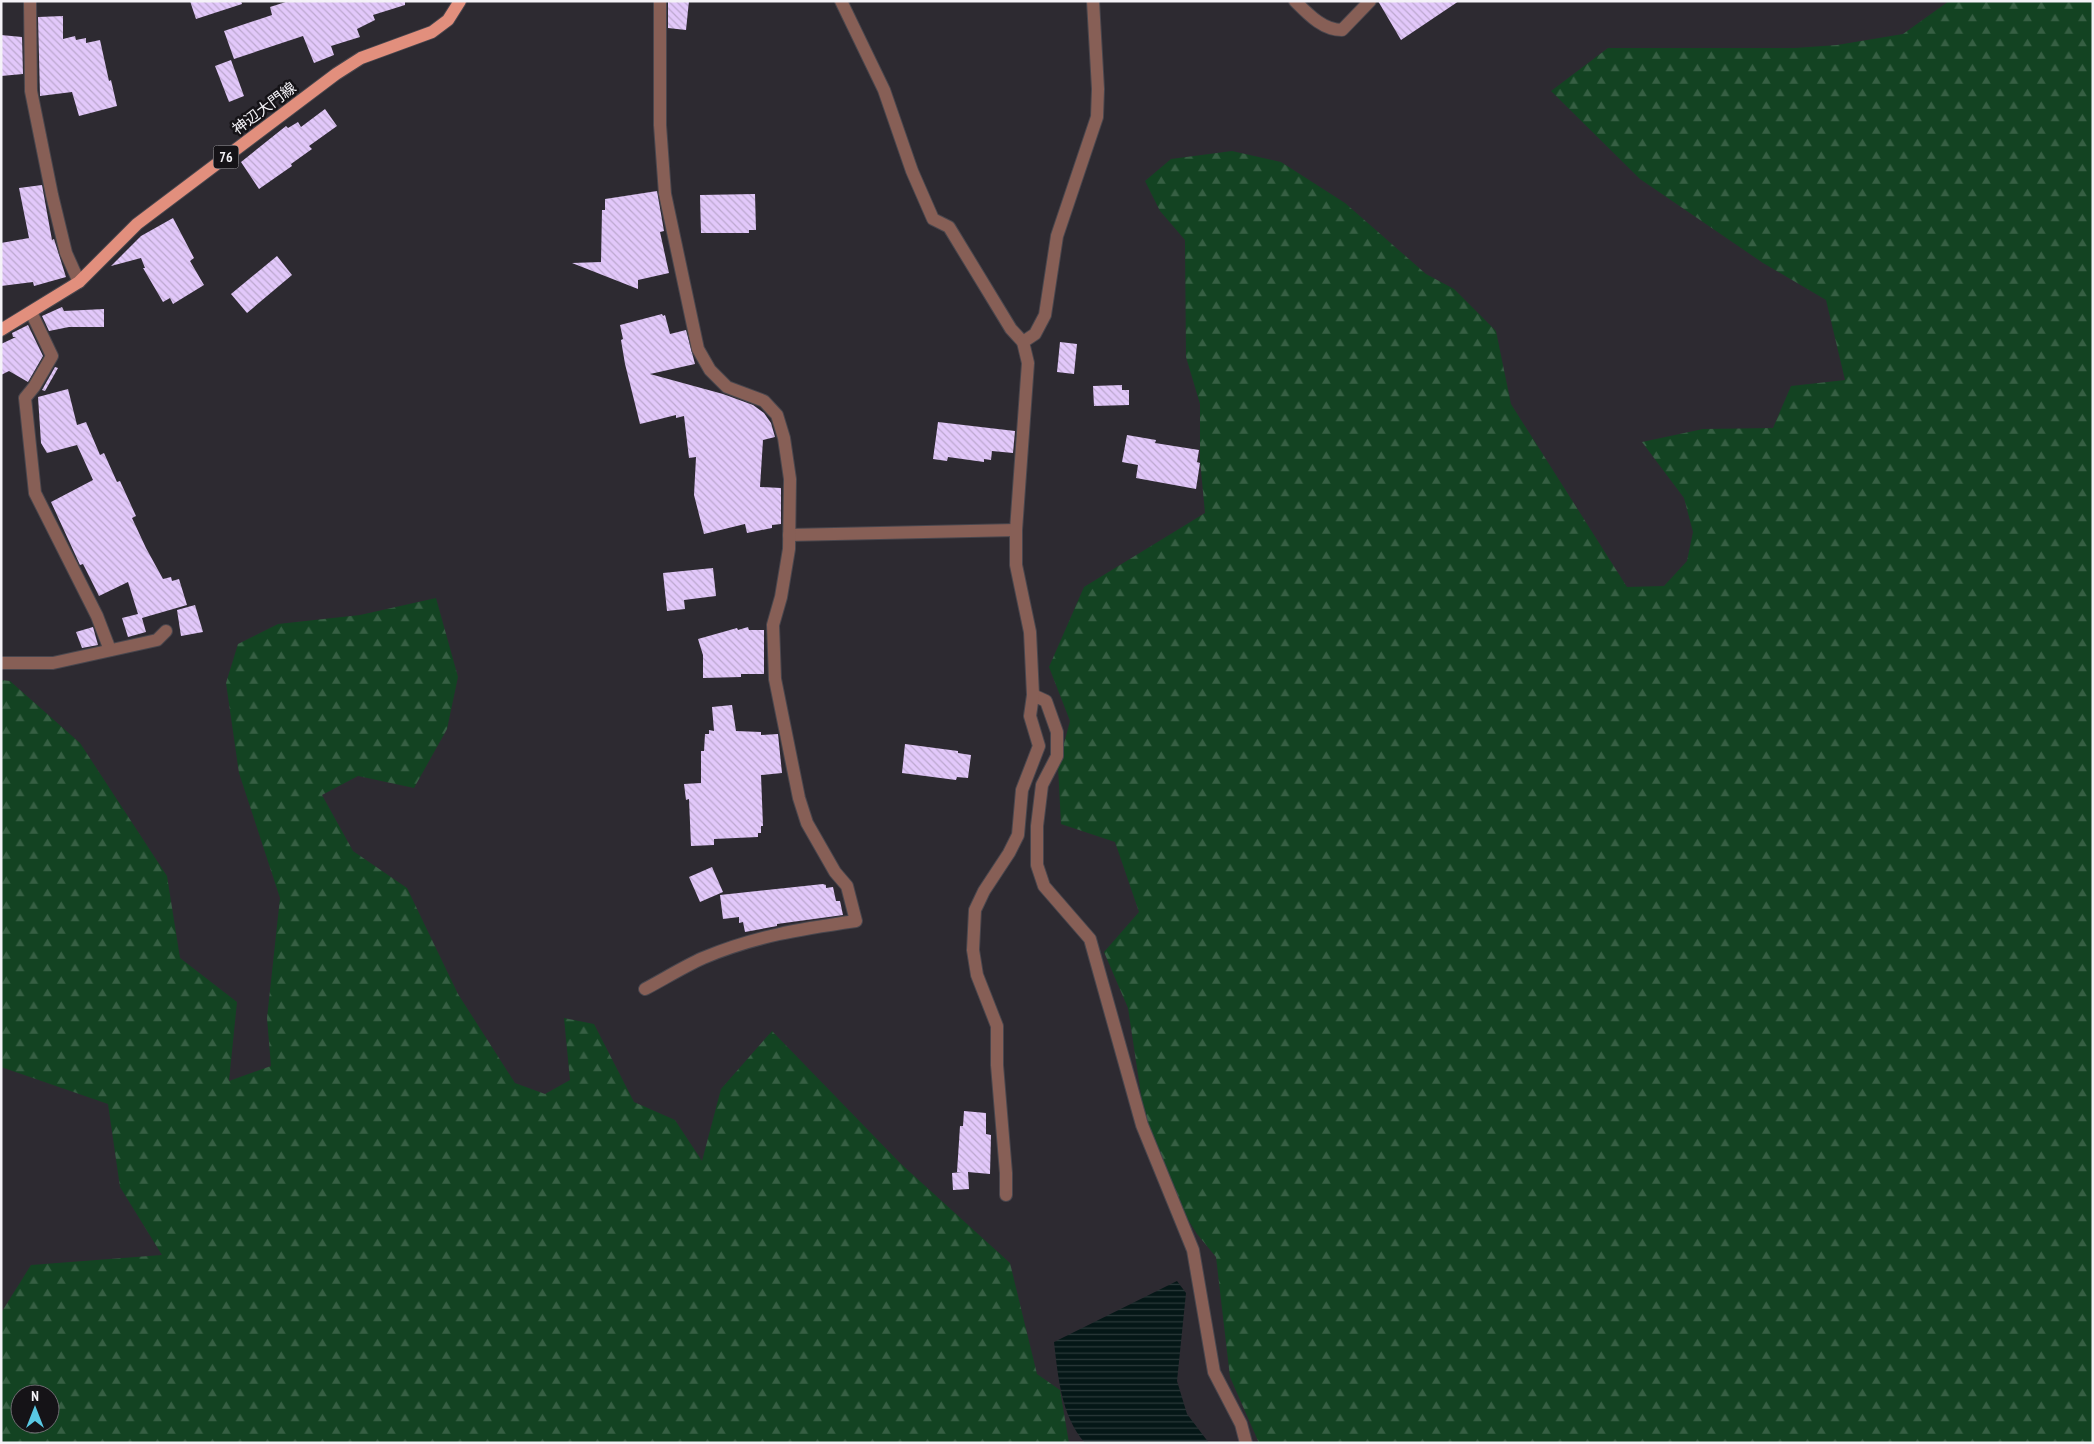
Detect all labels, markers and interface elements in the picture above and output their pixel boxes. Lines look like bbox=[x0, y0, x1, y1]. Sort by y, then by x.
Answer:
street label: 神辺大門線 bbox=[228, 78, 300, 138]
road number: 76 bbox=[214, 146, 238, 168]
north arrow bbox=[10, 1384, 60, 1434]
text: N bbox=[31, 1387, 39, 1405]

